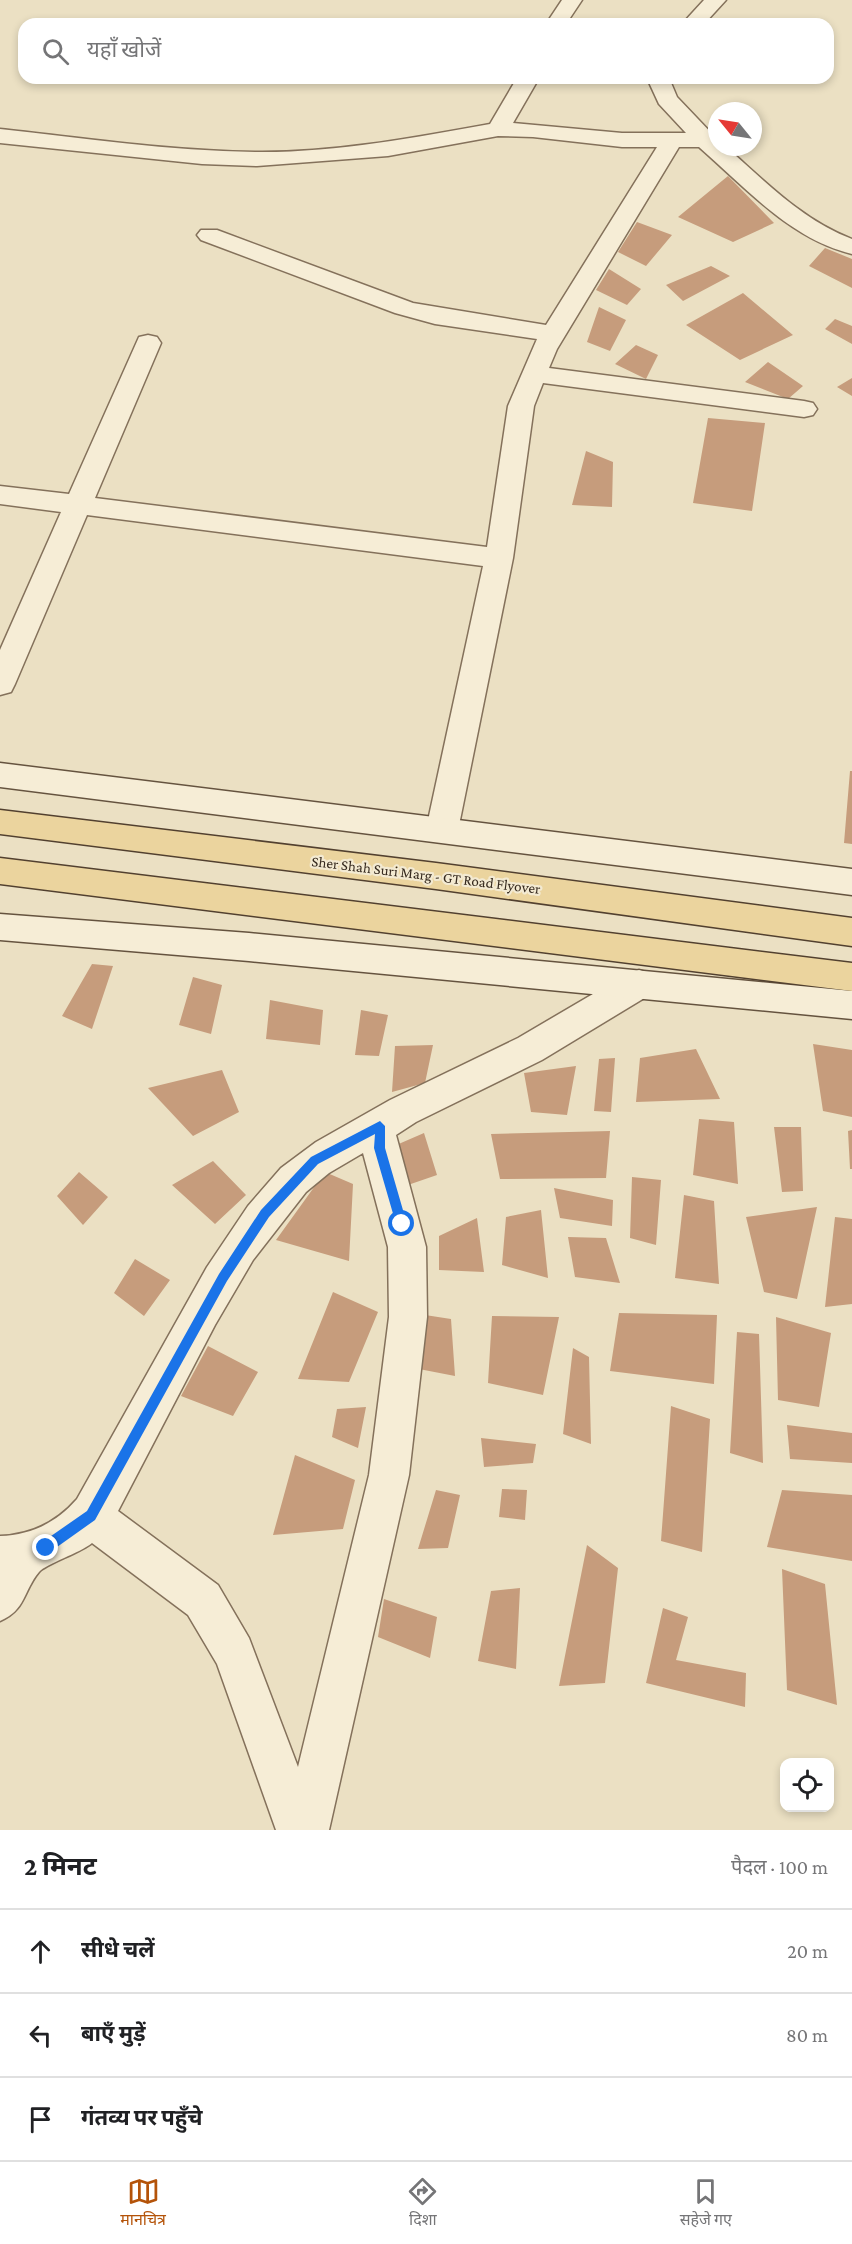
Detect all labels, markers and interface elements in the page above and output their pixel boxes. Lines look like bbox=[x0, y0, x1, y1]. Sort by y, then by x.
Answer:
search box bbox=[18, 18, 834, 84]
icon: search bbox=[39, 35, 72, 68]
text: यहाँ खोजें bbox=[87, 37, 161, 62]
north arrow bbox=[708, 102, 762, 156]
street label: Sher Shah Suri Marg - GT Road Flyover bbox=[311, 853, 542, 898]
route start bbox=[388, 1210, 414, 1236]
route end bbox=[32, 1534, 58, 1560]
map controls bbox=[780, 1758, 834, 1812]
button: locate bbox=[780, 1758, 834, 1812]
text: 2 मिनट bbox=[24, 1852, 97, 1881]
text: पैदल · 100 m bbox=[731, 1856, 828, 1878]
icon: ahead bbox=[24, 1935, 57, 1968]
text: सीधे चलें bbox=[81, 1937, 155, 1962]
text: 20 m bbox=[787, 1940, 828, 1962]
icon: left bbox=[24, 2019, 57, 2052]
text: बाएँ मुड़ें bbox=[81, 2021, 146, 2046]
text: 80 m bbox=[786, 2024, 828, 2046]
icon: arrive bbox=[24, 2103, 57, 2136]
text: गंतव्य पर पहुँचे bbox=[81, 2105, 203, 2130]
tab: मानचित्र bbox=[120, 2175, 166, 2232]
tab: दिशा bbox=[406, 2175, 439, 2232]
tab: सहेजे गए bbox=[680, 2175, 732, 2232]

